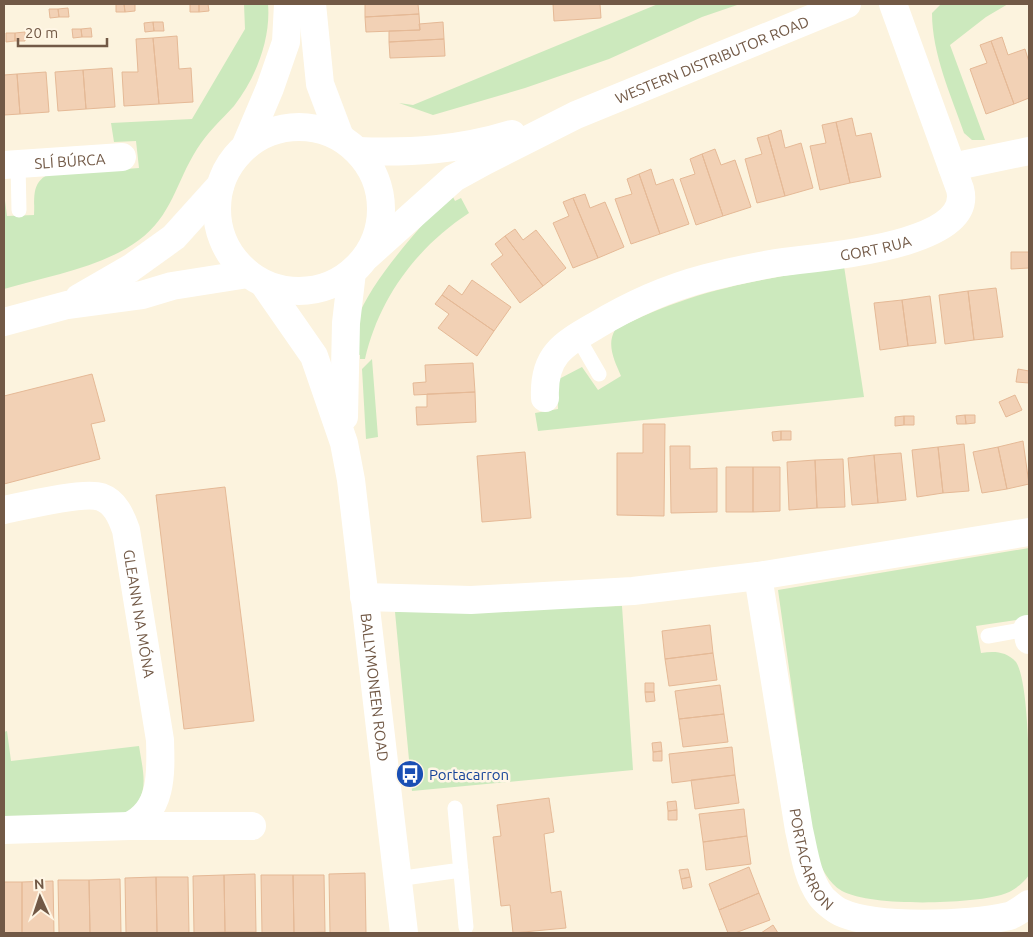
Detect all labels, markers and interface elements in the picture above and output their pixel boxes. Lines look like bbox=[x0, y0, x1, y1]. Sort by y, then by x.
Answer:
street label: WESTERN DISTRIBUTOR ROAD bbox=[613, 12, 811, 107]
scale bar bbox=[18, 15, 106, 47]
text: 20 m bbox=[25, 24, 58, 41]
street label: SLÍ BÚRCA bbox=[34, 150, 106, 171]
street label: GORT RUA bbox=[839, 231, 913, 263]
street label: GLEANN NA MÓNA bbox=[121, 548, 158, 679]
street label: BALLYMONEEN ROAD bbox=[358, 612, 392, 762]
bus stop icon: Portacarron bbox=[395, 759, 425, 789]
place label: Portacarron bbox=[429, 766, 509, 783]
street label: PORTACARRON bbox=[787, 807, 837, 913]
north arrow bbox=[15, 872, 65, 922]
text: N bbox=[34, 876, 45, 892]

